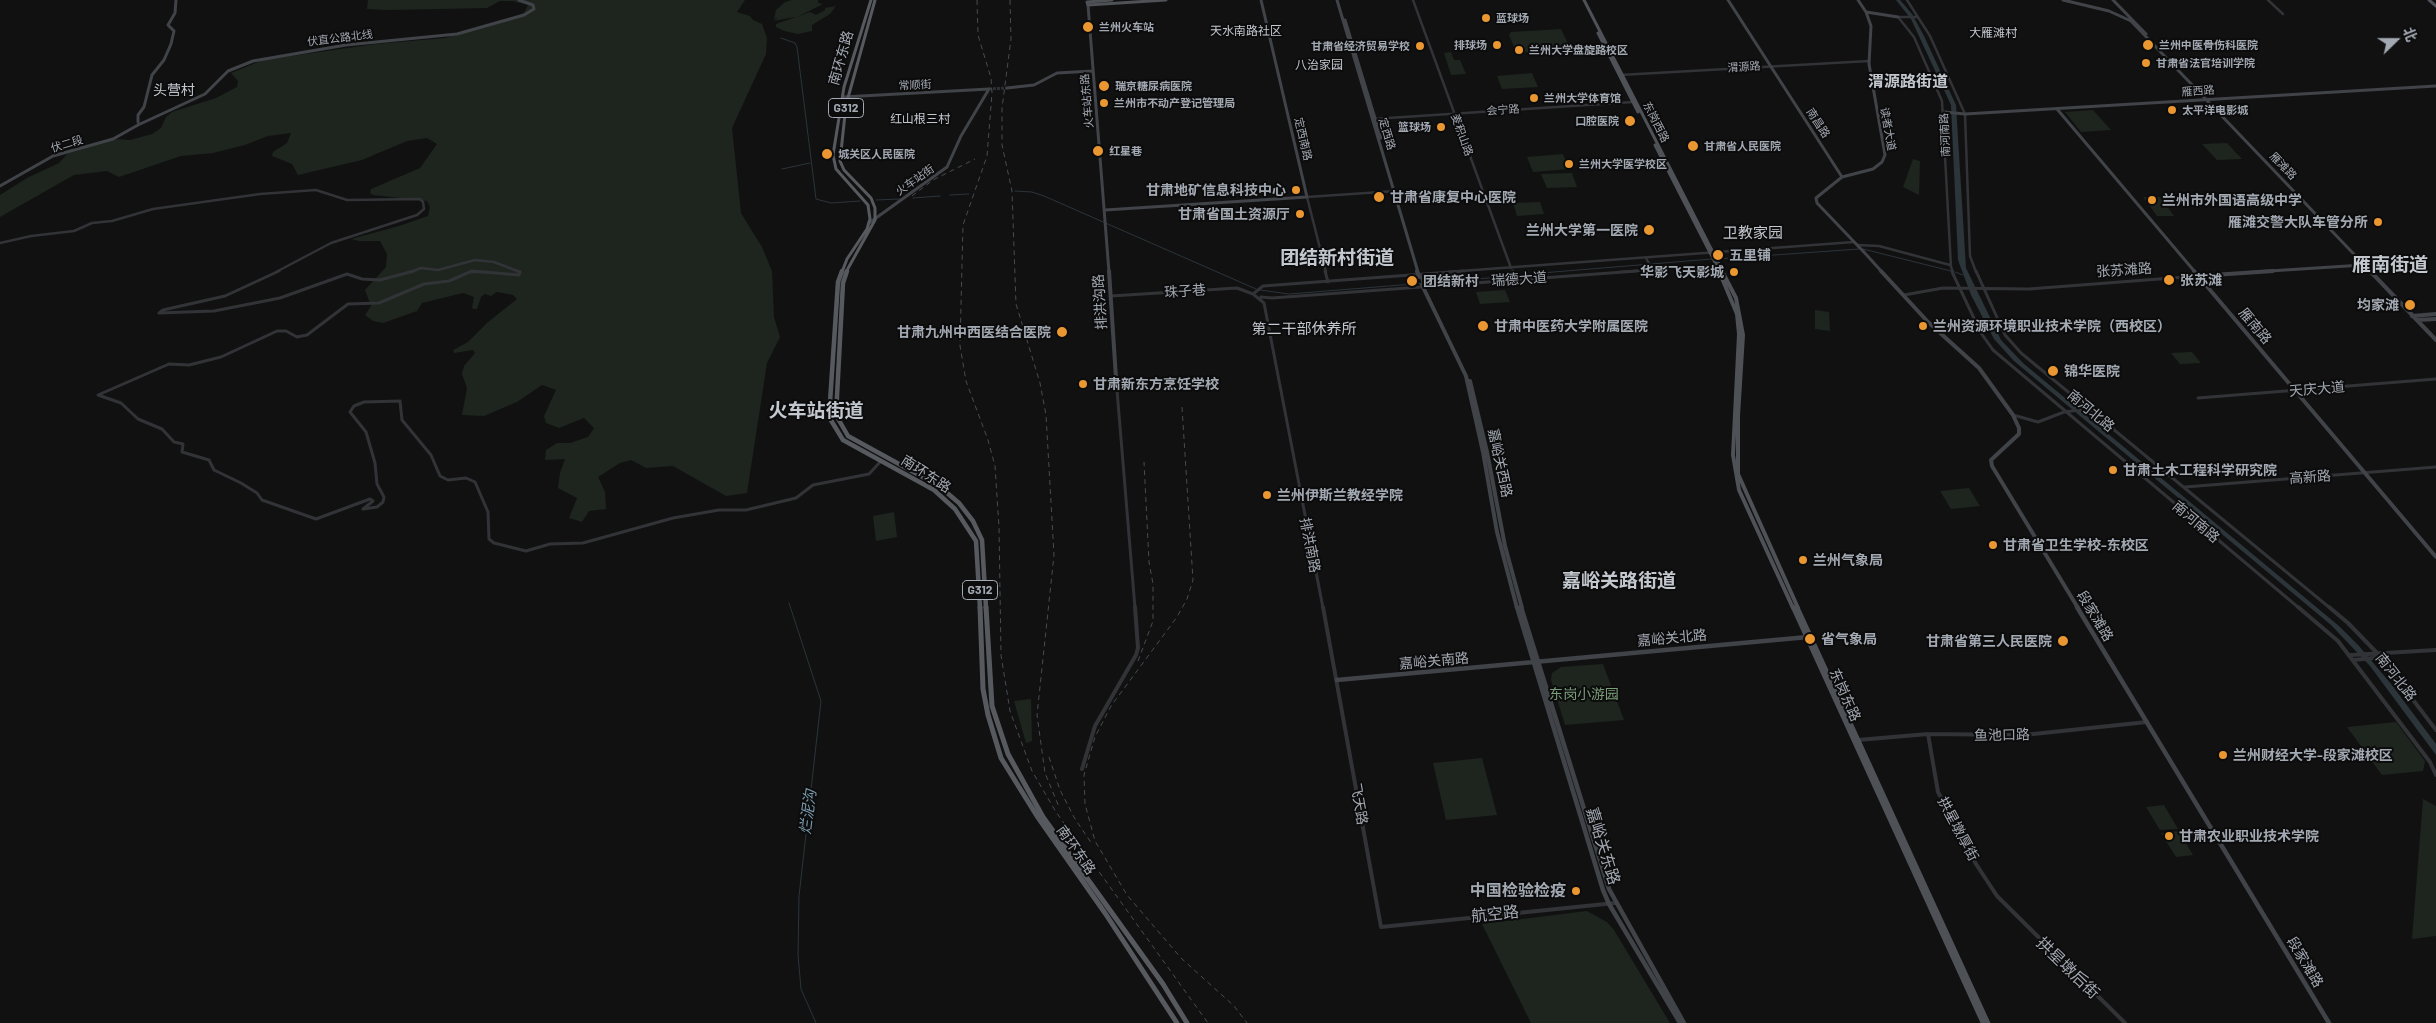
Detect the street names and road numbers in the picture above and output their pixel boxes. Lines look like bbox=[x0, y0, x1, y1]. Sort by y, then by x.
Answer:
street label: 伏直公路北线 bbox=[306, 27, 374, 49]
street label: 南环东路 bbox=[825, 29, 857, 87]
street label: 渭源路 bbox=[1727, 59, 1761, 75]
street label: 火车站东路 bbox=[1078, 73, 1096, 129]
street label: 常顺街 bbox=[898, 78, 932, 92]
street label: 雁西路 bbox=[2181, 83, 2215, 99]
road number: G312 bbox=[828, 99, 864, 118]
street label: 东岗西路 bbox=[1640, 99, 1672, 145]
street label: 会宁路 bbox=[1486, 102, 1520, 118]
street label: 南昌路 bbox=[1803, 106, 1833, 140]
street label: 读者大道 bbox=[1878, 106, 1898, 152]
street label: 麦积山路 bbox=[1448, 112, 1476, 158]
street label: 南河南路 bbox=[1937, 113, 1953, 157]
street label: 定西南路 bbox=[1292, 116, 1314, 162]
street label: 定西路 bbox=[1376, 116, 1398, 152]
street label: 伏二段 bbox=[49, 133, 85, 155]
street label: 雁滩路 bbox=[2267, 150, 2299, 182]
street label: 火车站街 bbox=[893, 162, 937, 198]
street label: 张苏滩路 bbox=[2095, 260, 2153, 280]
street label: 瑞德大道 bbox=[1490, 269, 1548, 289]
street label: 排洪沟路 bbox=[1090, 273, 1110, 331]
street label: 珠子巷 bbox=[1163, 281, 1207, 301]
street label: 雁南路 bbox=[2235, 305, 2275, 347]
street label: 天庆大道 bbox=[2288, 378, 2346, 400]
street label: 南河北路 bbox=[2064, 387, 2118, 435]
street label: 嘉峪关西路 bbox=[1485, 427, 1515, 499]
street label: 南环东路 bbox=[898, 452, 954, 496]
street label: 高新路 bbox=[2288, 467, 2332, 487]
street label: 南河南路 bbox=[2169, 498, 2223, 546]
street label: 排洪南路 bbox=[1296, 516, 1324, 574]
road number: G312 bbox=[962, 580, 998, 600]
street label: 段家滩路 bbox=[2073, 588, 2117, 644]
street label: 嘉峪关北路 bbox=[1636, 627, 1708, 649]
street label: 嘉峪关南路 bbox=[1398, 650, 1470, 672]
street label: 南河北路 bbox=[2372, 650, 2420, 704]
street label: 东岗东路 bbox=[1826, 666, 1864, 724]
street label: 鱼池口路 bbox=[1974, 726, 2030, 744]
street label: 飞天路 bbox=[1347, 782, 1371, 826]
street label: 拱星墩厚街 bbox=[1934, 794, 1982, 864]
street label: 嘉峪关东路 bbox=[1582, 805, 1624, 887]
street label: 南环东路 bbox=[1053, 822, 1099, 878]
street label: 航空路 bbox=[1470, 902, 1520, 926]
street label: 拱星墩后街 bbox=[2033, 933, 2103, 1003]
street label: 段家滩路 bbox=[2283, 934, 2327, 990]

